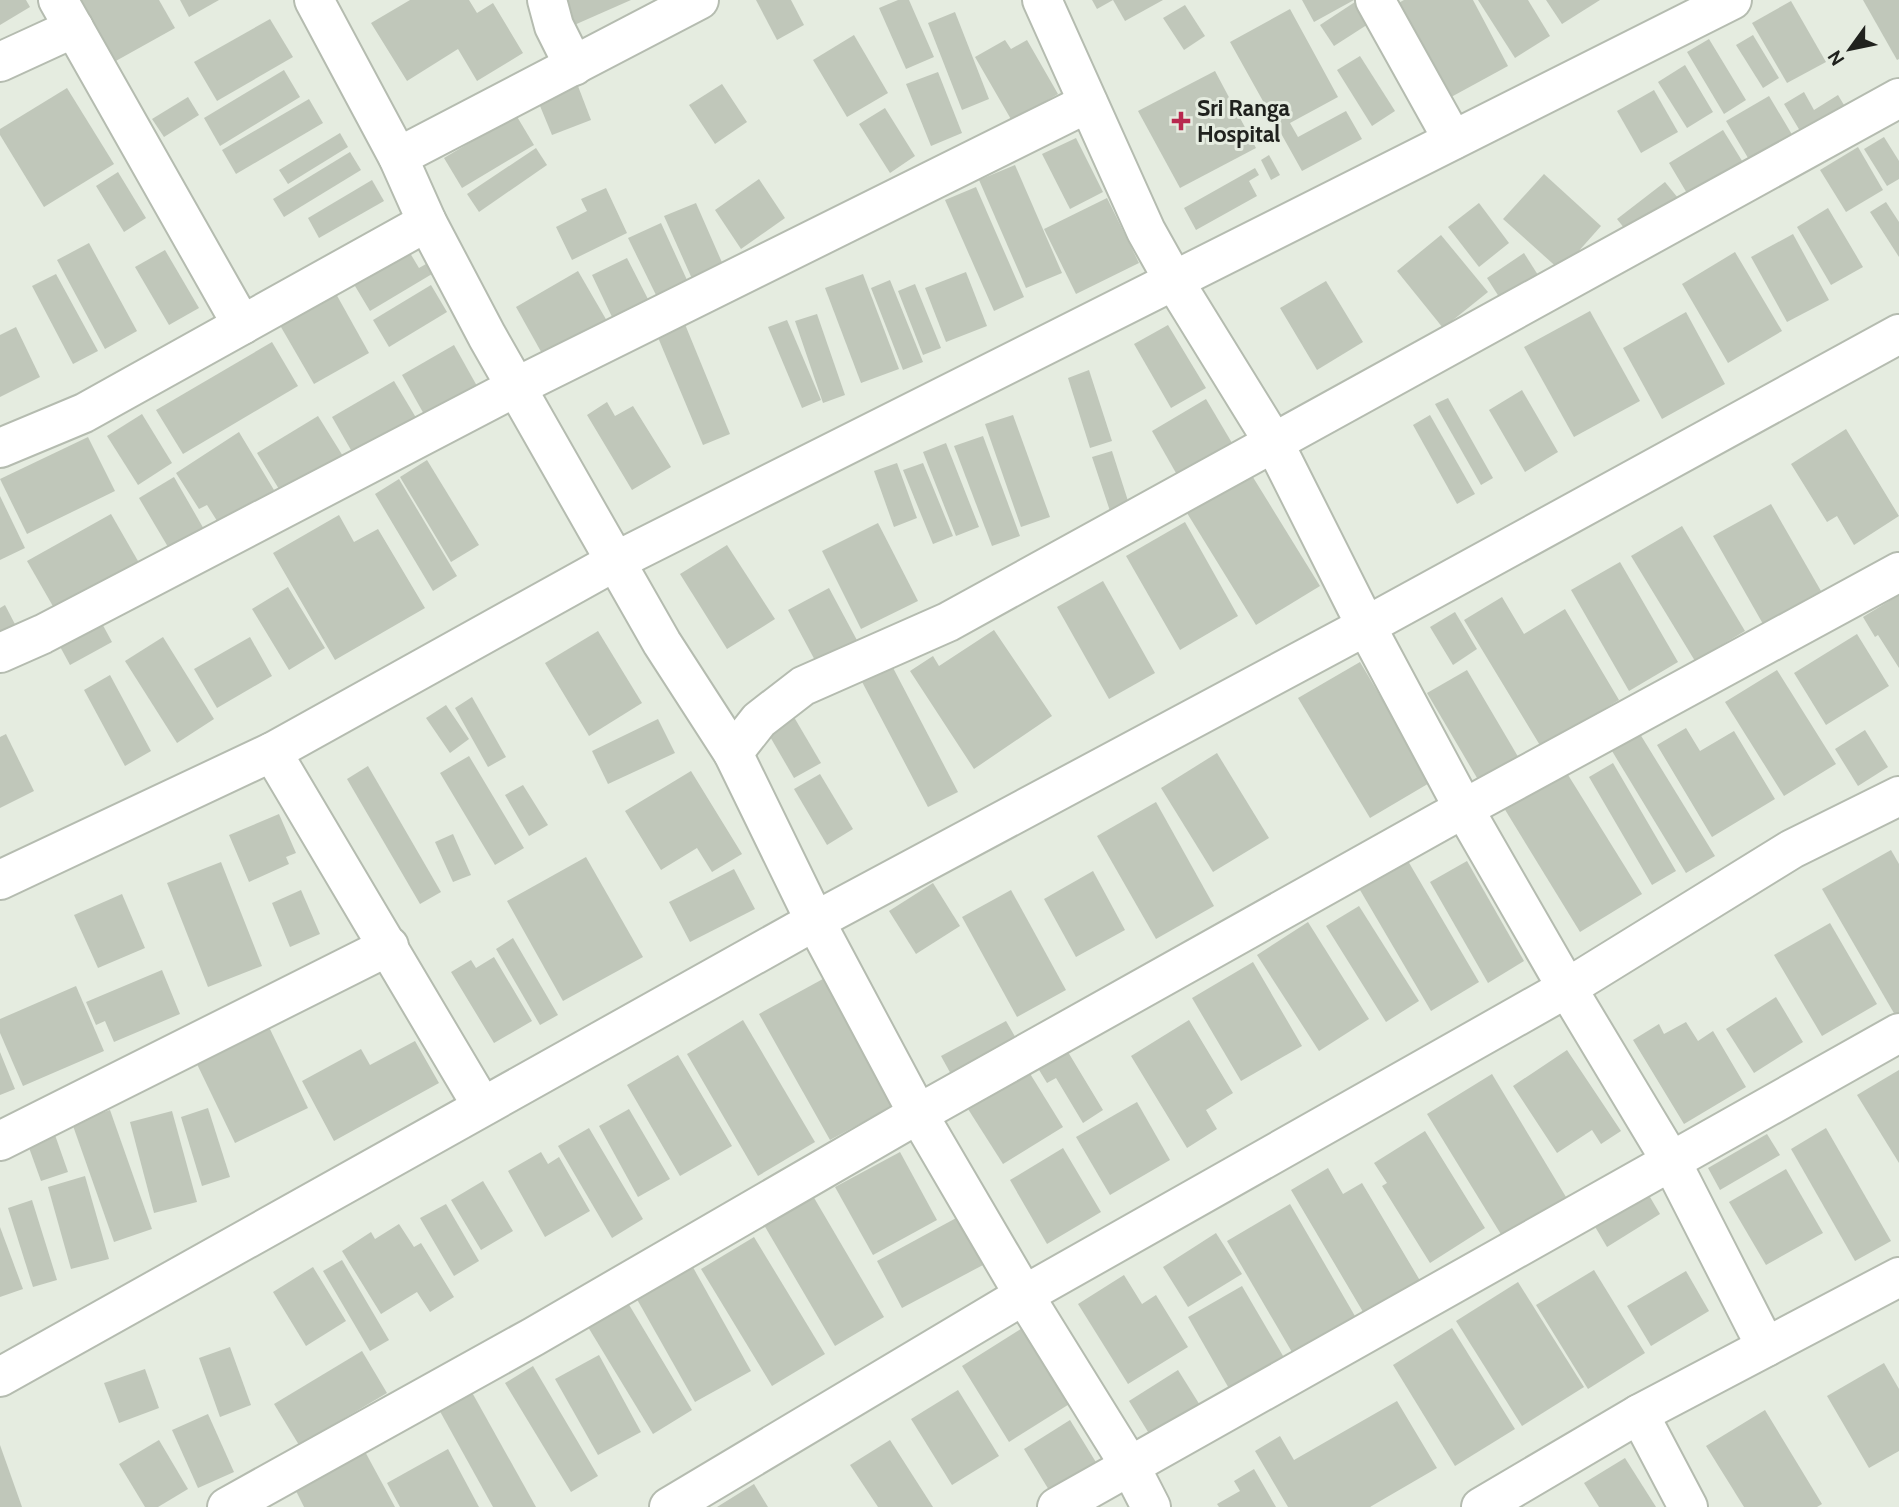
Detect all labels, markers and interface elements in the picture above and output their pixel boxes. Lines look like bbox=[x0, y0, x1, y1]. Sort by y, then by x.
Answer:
north arrow bbox=[1815, 14, 1885, 84]
text: N bbox=[1823, 46, 1849, 70]
place label: Sri Ranga Hospital bbox=[1197, 94, 1290, 148]
marker: Sri Ranga Hospital bbox=[1171, 111, 1191, 131]

